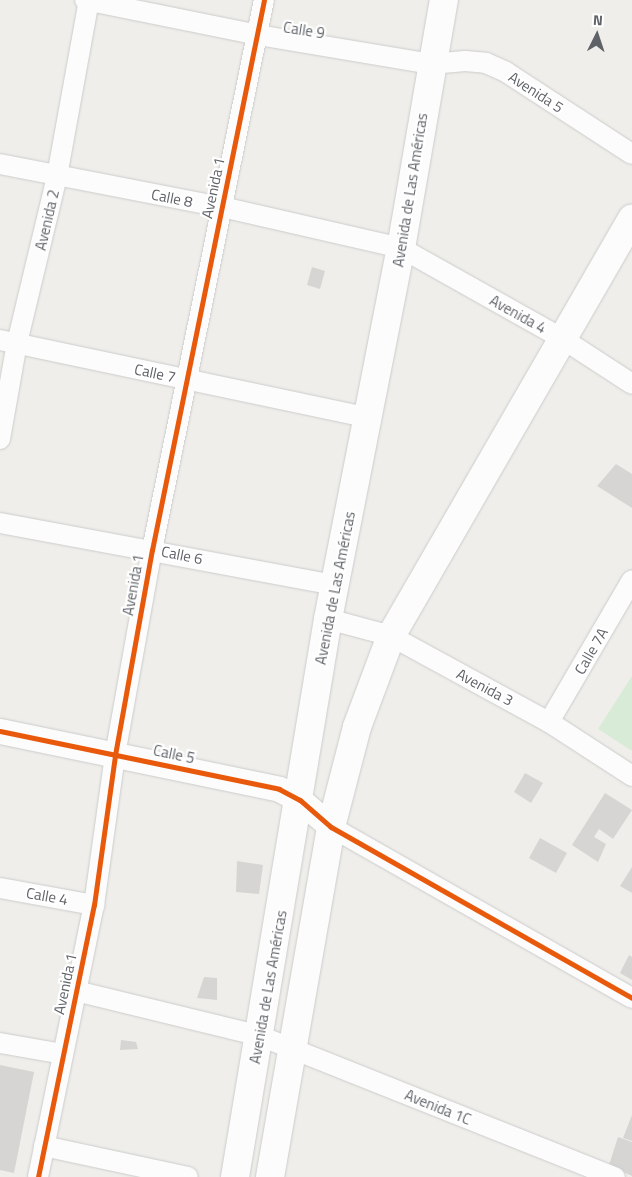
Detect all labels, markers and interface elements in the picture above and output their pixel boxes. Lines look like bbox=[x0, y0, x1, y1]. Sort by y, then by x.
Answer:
text: N bbox=[593, 9, 604, 30]
north arrow bbox=[572, 10, 622, 60]
street label: Calle 9 bbox=[282, 18, 326, 42]
street label: Avenida 5 bbox=[505, 68, 567, 116]
street label: Avenida de Las Américas bbox=[389, 112, 431, 268]
street label: Avenida 1 bbox=[198, 156, 228, 220]
street label: Calle 8 bbox=[150, 185, 194, 211]
street label: Avenida 2 bbox=[31, 188, 63, 252]
street label: Avenida 4 bbox=[487, 291, 549, 337]
street label: Calle 7 bbox=[133, 360, 177, 386]
street label: Avenida de Las Américas bbox=[311, 510, 359, 666]
street label: Calle 6 bbox=[160, 542, 204, 568]
street label: Avenida 1 bbox=[119, 553, 147, 617]
street label: Calle 7A bbox=[571, 624, 611, 678]
street label: Avenida 3 bbox=[453, 665, 517, 709]
street label: Calle 5 bbox=[152, 741, 196, 767]
street label: Calle 4 bbox=[25, 884, 69, 908]
street label: Avenida de Las Américas bbox=[246, 909, 290, 1065]
street label: Avenida 1 bbox=[50, 952, 80, 1016]
street label: Avenida 1C bbox=[402, 1086, 474, 1128]

